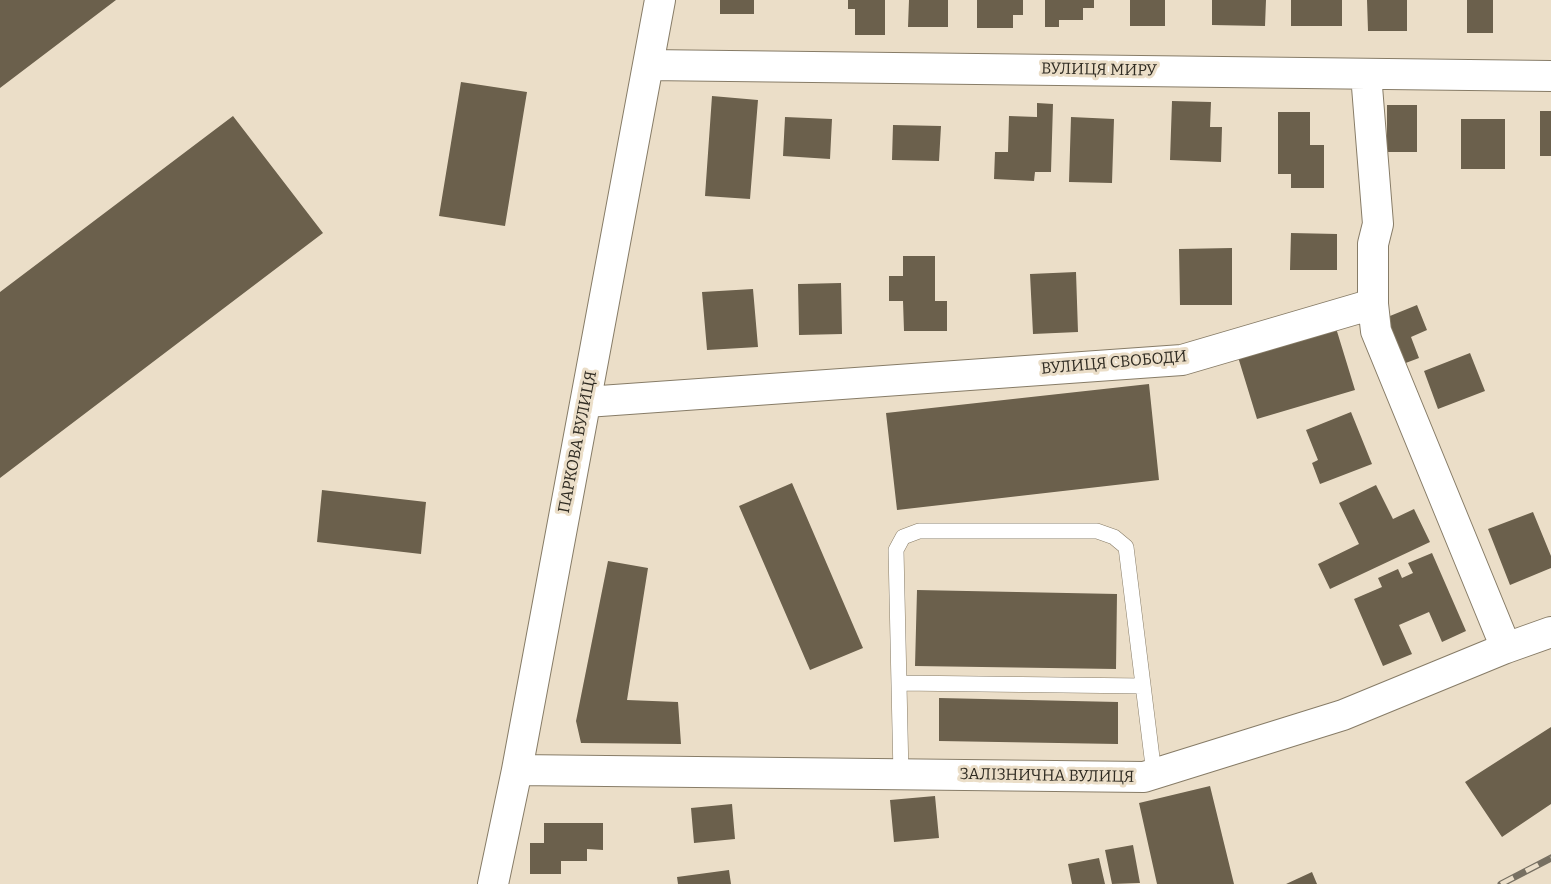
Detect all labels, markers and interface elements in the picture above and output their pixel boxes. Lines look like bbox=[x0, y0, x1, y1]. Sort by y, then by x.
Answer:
street label: ВУЛИЦЯ МИРУ bbox=[1041, 59, 1157, 81]
street label: ВУЛИЦЯ СВОБОДИ bbox=[1040, 347, 1188, 379]
street label: ПАРКОВА ВУЛИЦЯ bbox=[555, 369, 601, 515]
street label: ЗАЛІЗНИЧНА ВУЛИЦЯ bbox=[960, 765, 1134, 787]

